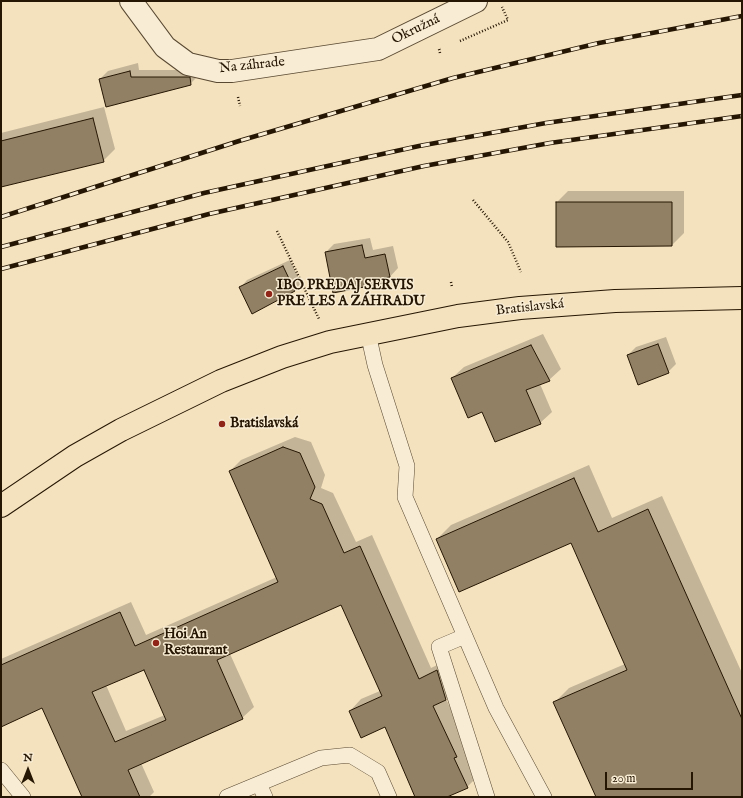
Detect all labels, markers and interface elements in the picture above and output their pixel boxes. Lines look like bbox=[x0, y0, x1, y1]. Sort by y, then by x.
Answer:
street label: Okružná bbox=[389, 11, 443, 49]
street label: Na záhrade bbox=[218, 54, 286, 78]
place label: IBO PREDAJ SERVIS PRE LES A ZÁHRADU bbox=[277, 278, 425, 310]
marker: IBO PREDAJ SERVIS PRE LES A ZÁHRADU bbox=[264, 289, 274, 299]
street label: Bratislavská bbox=[495, 296, 565, 320]
place label: Bratislavská bbox=[230, 416, 298, 432]
marker: Bratislavská bbox=[217, 419, 227, 429]
place label: Hoi An Restaurant bbox=[164, 627, 227, 660]
marker: Hoi An Restaurant bbox=[151, 638, 161, 648]
north arrow bbox=[8, 750, 48, 790]
text: N bbox=[23, 751, 33, 765]
scale bar bbox=[607, 764, 695, 790]
text: 20 m bbox=[612, 771, 635, 786]

